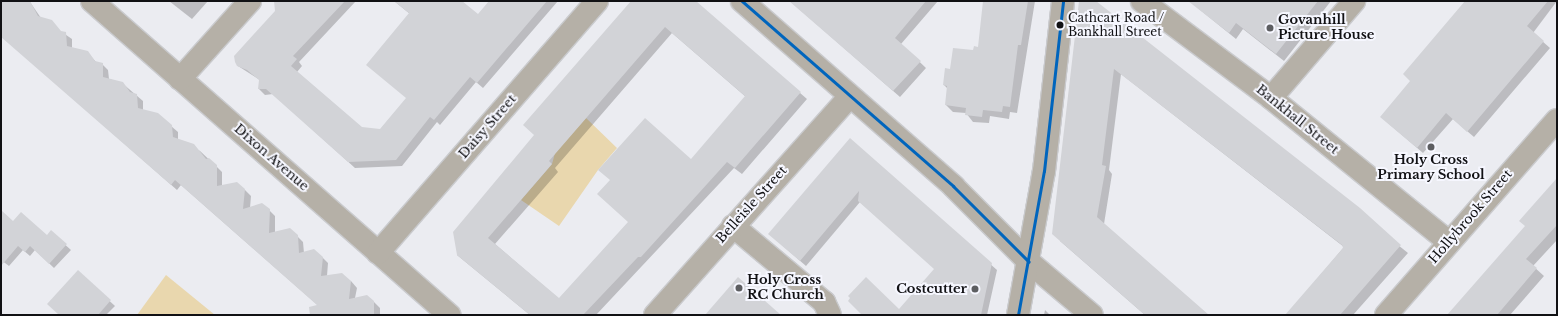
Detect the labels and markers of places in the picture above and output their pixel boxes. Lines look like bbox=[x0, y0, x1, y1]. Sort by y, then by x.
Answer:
place label: Cathcart Road / Bankhall Street bbox=[1068, 11, 1165, 39]
place label: Govanhill Picture House bbox=[1278, 13, 1374, 44]
marker: Cathcart Road / Bankhall Street bbox=[1055, 20, 1065, 30]
marker: Govanhill Picture House bbox=[1265, 23, 1275, 33]
marker: Holy Cross Primary School bbox=[1426, 142, 1436, 152]
place label: Holy Cross Primary School bbox=[1377, 153, 1485, 184]
place label: Holy Cross RC Church bbox=[747, 273, 824, 304]
place label: Costcutter bbox=[896, 281, 967, 297]
marker: Holy Cross RC Church bbox=[734, 283, 744, 293]
marker: Costcutter bbox=[970, 284, 980, 294]

